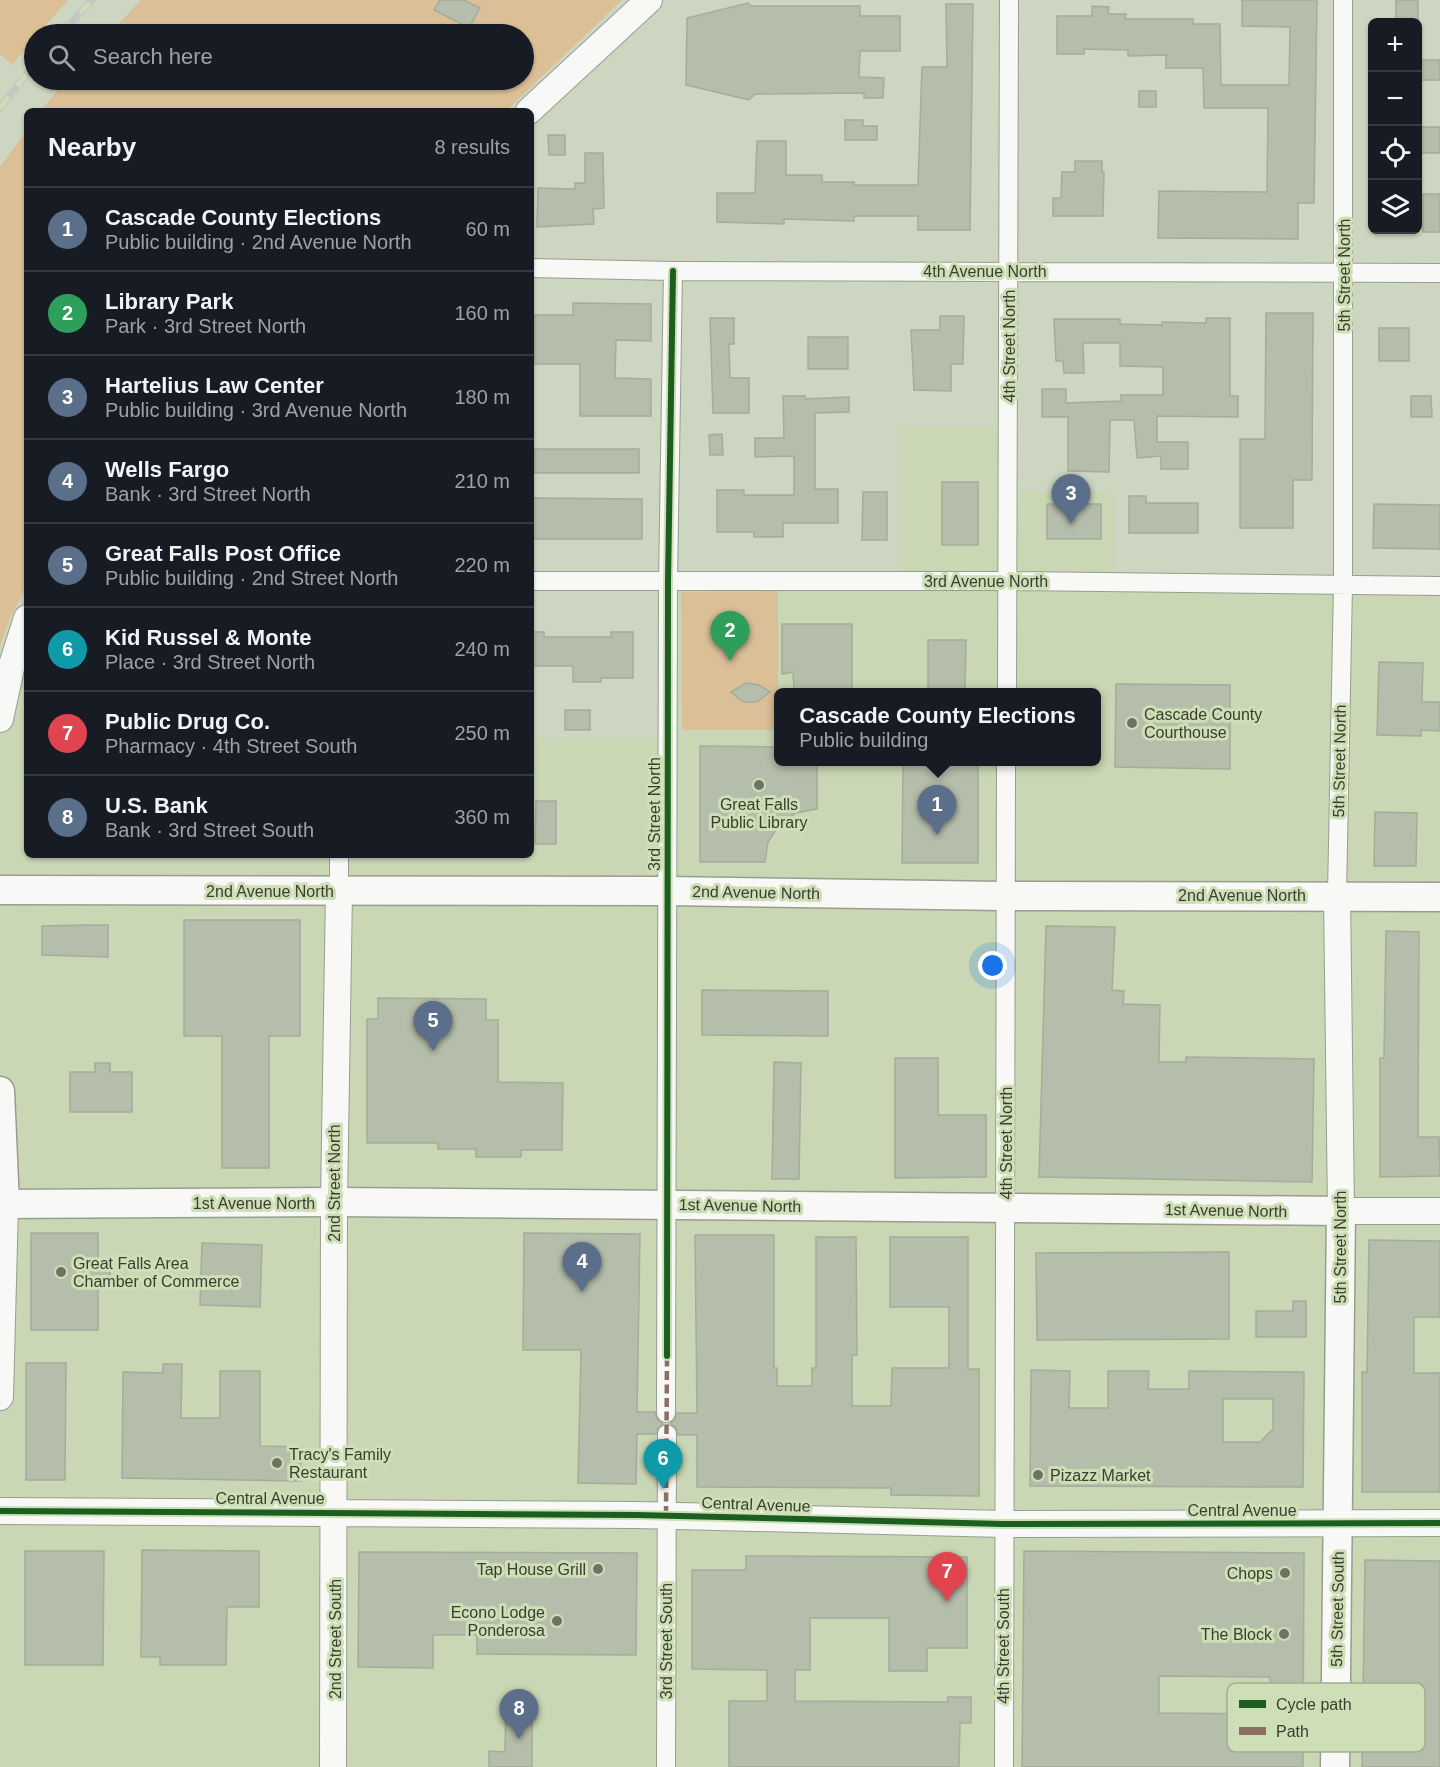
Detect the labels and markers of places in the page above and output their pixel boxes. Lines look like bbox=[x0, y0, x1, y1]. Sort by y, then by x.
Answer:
pin: 3 bbox=[1052, 474, 1090, 524]
pin: 2 bbox=[710, 612, 750, 661]
place label: Cascade County Courthouse bbox=[1144, 706, 1262, 741]
marker: Cascade County Courthouse bbox=[1125, 716, 1139, 730]
marker: Great Falls Public Library bbox=[752, 778, 766, 792]
pin: 1 bbox=[918, 786, 956, 835]
place label: Great Falls Public Library bbox=[711, 796, 807, 831]
pin: 5 bbox=[414, 1002, 452, 1051]
pin: 4 bbox=[562, 1242, 602, 1292]
place label: Great Falls Area Chamber of Commerce bbox=[73, 1255, 239, 1290]
marker: Great Falls Area Chamber of Commerce bbox=[54, 1265, 68, 1279]
pin: 6 bbox=[644, 1440, 682, 1489]
place label: Tracy's Family Restaurant bbox=[289, 1446, 391, 1481]
marker: Tracy's Family Restaurant bbox=[270, 1456, 284, 1470]
place label: Pizazz Market bbox=[1050, 1467, 1151, 1484]
marker: Pizazz Market bbox=[1031, 1468, 1045, 1482]
pin: 7 bbox=[928, 1552, 966, 1602]
place label: Tap House Grill bbox=[477, 1561, 586, 1578]
marker: Tap House Grill bbox=[591, 1562, 605, 1576]
place label: Chops bbox=[1227, 1565, 1273, 1582]
marker: Chops bbox=[1278, 1566, 1292, 1580]
place label: Econo Lodge Ponderosa bbox=[451, 1604, 545, 1639]
marker: Econo Lodge Ponderosa bbox=[550, 1614, 564, 1628]
place label: The Block bbox=[1201, 1626, 1273, 1643]
marker: The Block bbox=[1277, 1627, 1291, 1641]
pin: 8 bbox=[500, 1690, 538, 1739]

